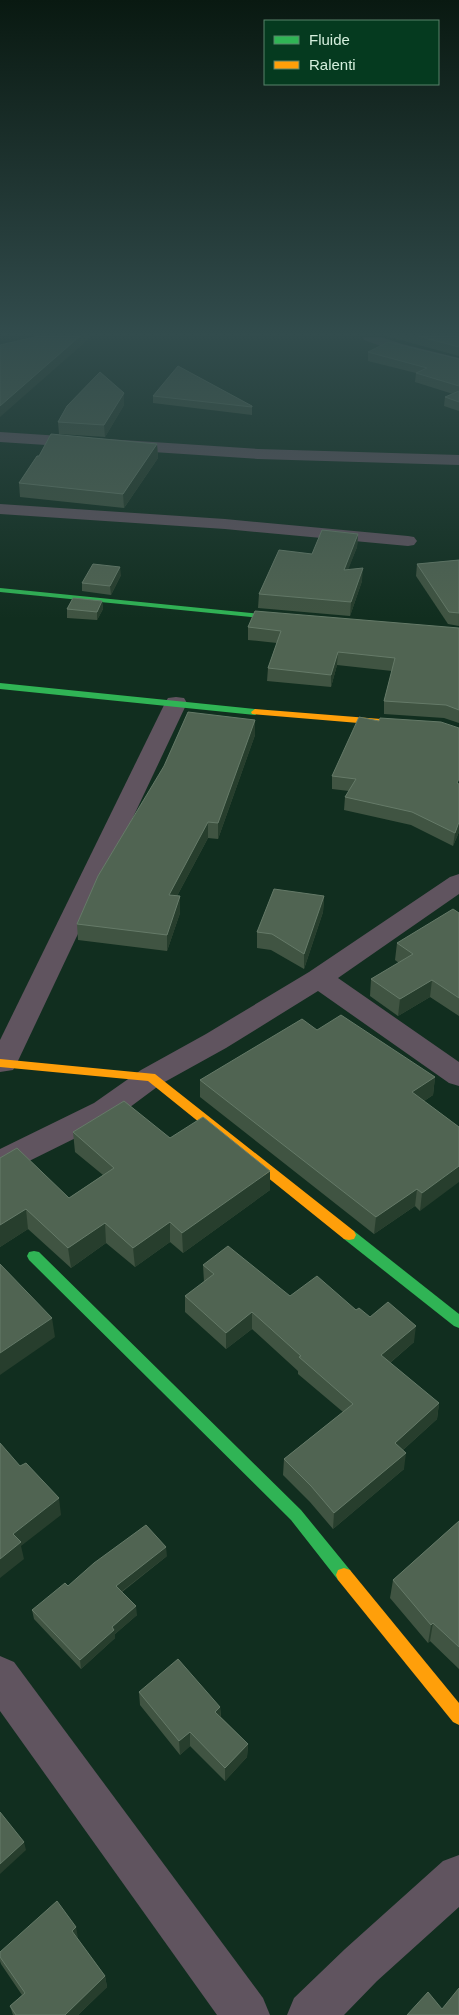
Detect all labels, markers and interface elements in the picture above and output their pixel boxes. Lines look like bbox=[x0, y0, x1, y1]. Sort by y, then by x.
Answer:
legend bbox=[264, 20, 439, 85]
text: Fluide bbox=[309, 31, 350, 48]
text: Ralenti bbox=[309, 56, 356, 73]

